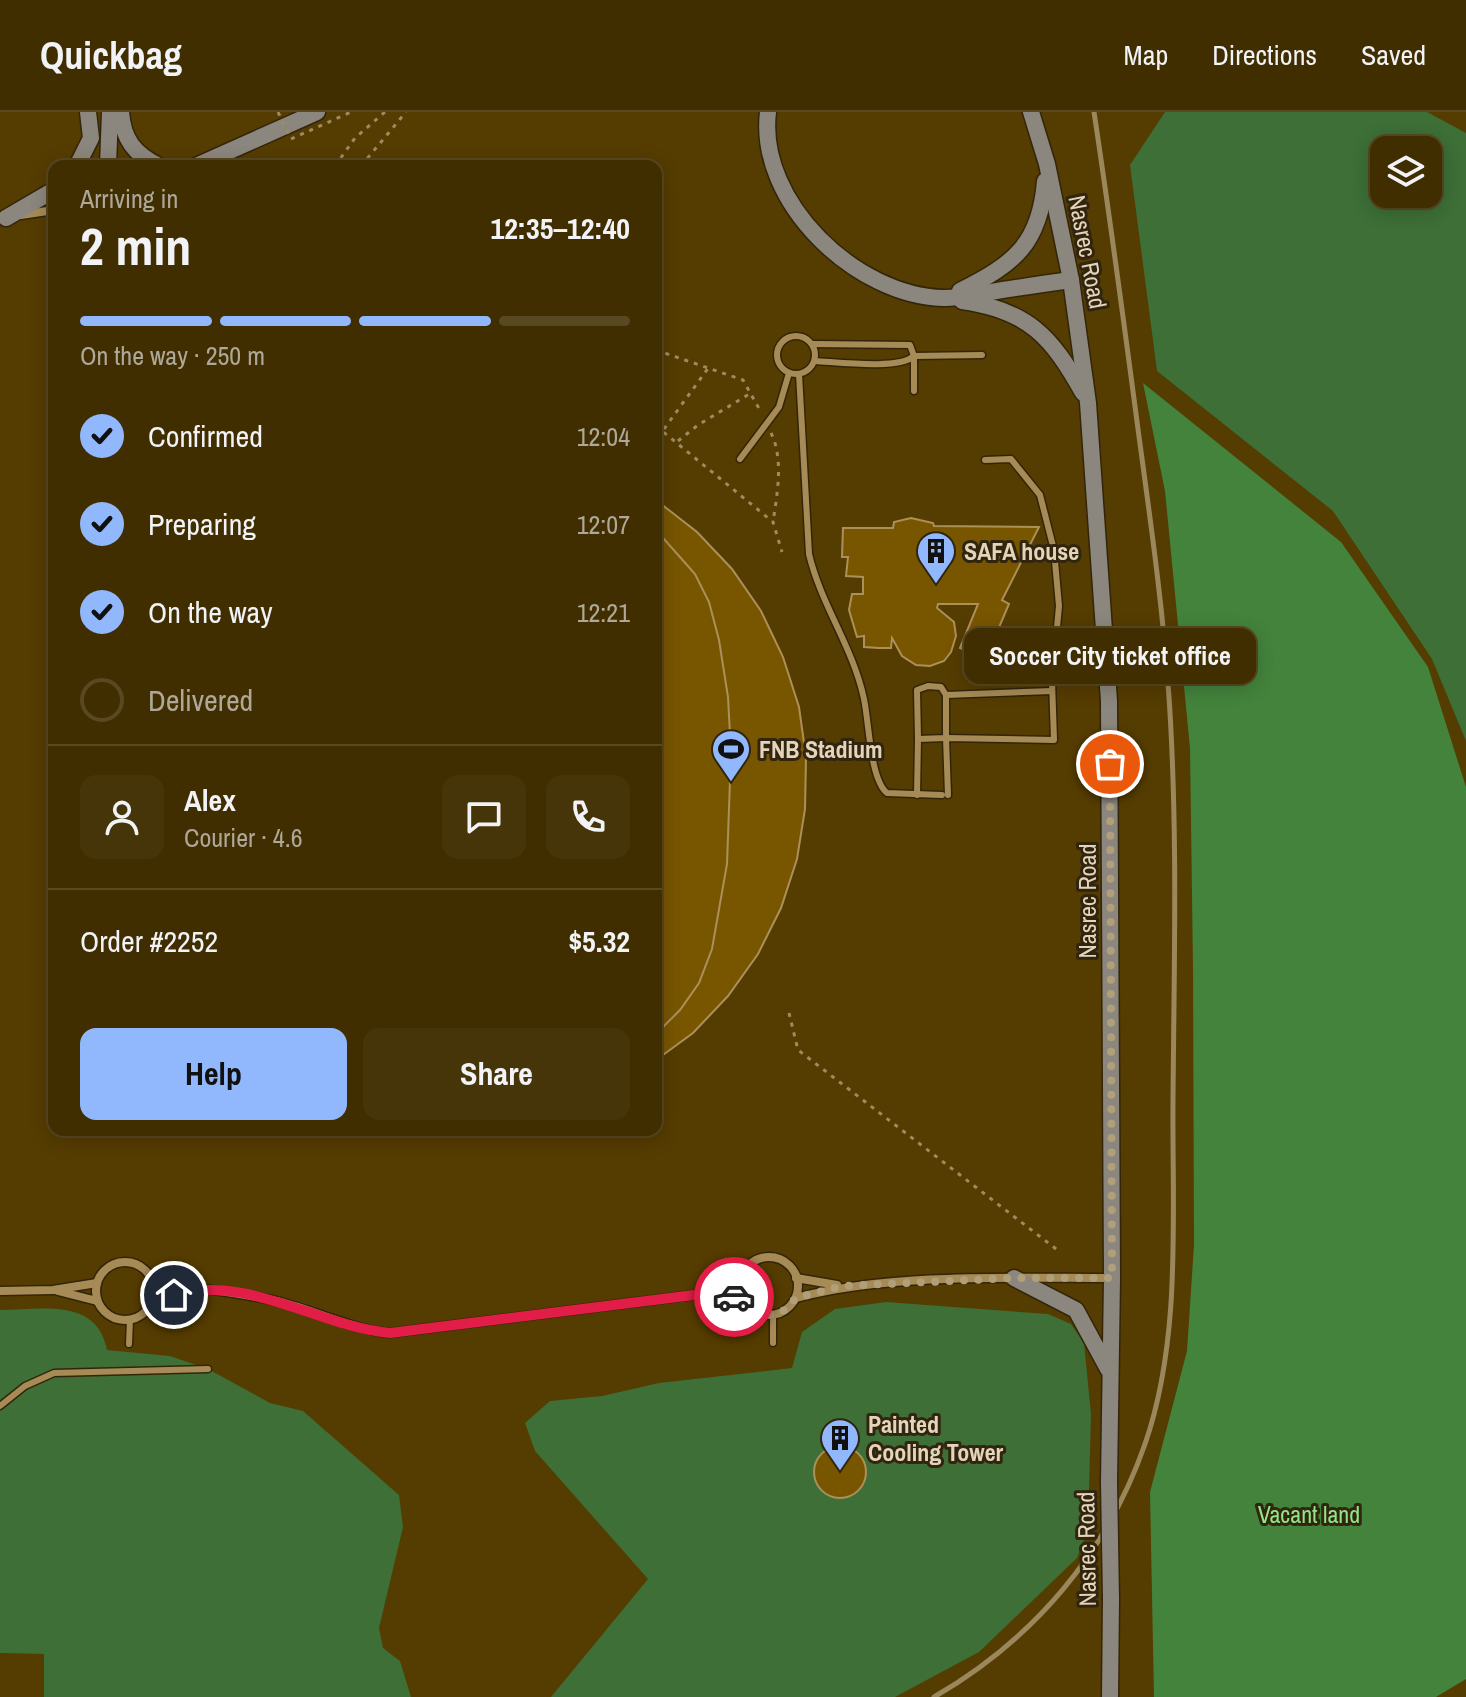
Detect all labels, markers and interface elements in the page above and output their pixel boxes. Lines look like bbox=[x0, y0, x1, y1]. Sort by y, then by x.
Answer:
text: Quickbag bbox=[40, 30, 182, 81]
text: Map bbox=[1124, 36, 1168, 74]
text: Directions bbox=[1212, 36, 1317, 74]
text: Saved bbox=[1361, 36, 1426, 74]
map controls bbox=[1370, 136, 1442, 208]
button: layers bbox=[1370, 136, 1442, 208]
text: Arriving in bbox=[80, 181, 178, 216]
street label: Nasrec Road bbox=[1061, 193, 1115, 311]
text: 12:35–12:40 bbox=[491, 208, 630, 248]
text: 2 min bbox=[80, 211, 191, 281]
text: On the way · 250 m bbox=[80, 338, 265, 373]
icon: check bbox=[80, 414, 124, 458]
text: Confirmed bbox=[148, 416, 263, 456]
text: 12:04 bbox=[577, 419, 630, 454]
icon: check bbox=[80, 502, 124, 546]
text: Preparing bbox=[148, 504, 256, 544]
text: 12:07 bbox=[577, 507, 630, 542]
building icon: SAFA house bbox=[915, 530, 957, 585]
place label: SAFA house bbox=[964, 535, 1079, 567]
icon: check bbox=[80, 590, 124, 634]
text: On the way bbox=[148, 592, 272, 632]
text: 12:21 bbox=[577, 595, 630, 630]
callout: Soccer City ticket office bbox=[964, 628, 1256, 684]
text: Soccer City ticket office bbox=[989, 638, 1231, 673]
text: Delivered bbox=[148, 680, 253, 720]
sports icon: FNB Stadium bbox=[710, 728, 752, 783]
pin bbox=[1076, 730, 1144, 798]
place label: FNB Stadium bbox=[759, 733, 883, 765]
icon: bag bbox=[1088, 742, 1132, 786]
button: person bbox=[80, 775, 164, 859]
button: chat bbox=[442, 775, 526, 859]
button: phone bbox=[546, 775, 630, 859]
text: Alex bbox=[184, 780, 236, 820]
text: Courier · 4.6 bbox=[184, 820, 303, 855]
street label: Nasrec Road bbox=[1071, 844, 1103, 958]
text: Order #2252 bbox=[80, 921, 218, 961]
text: $5.32 bbox=[568, 921, 630, 961]
button: Help bbox=[80, 1028, 347, 1120]
button: Share bbox=[363, 1028, 630, 1120]
courier bbox=[694, 1257, 774, 1337]
pin bbox=[140, 1261, 208, 1329]
icon: home bbox=[152, 1273, 196, 1317]
icon: car bbox=[712, 1275, 756, 1319]
place label: Painted Cooling Tower bbox=[868, 1408, 1004, 1468]
building icon: Painted Cooling Tower bbox=[819, 1417, 861, 1472]
street label: Nasrec Road bbox=[1069, 1491, 1103, 1607]
park label: Vacant land bbox=[1258, 1498, 1360, 1530]

